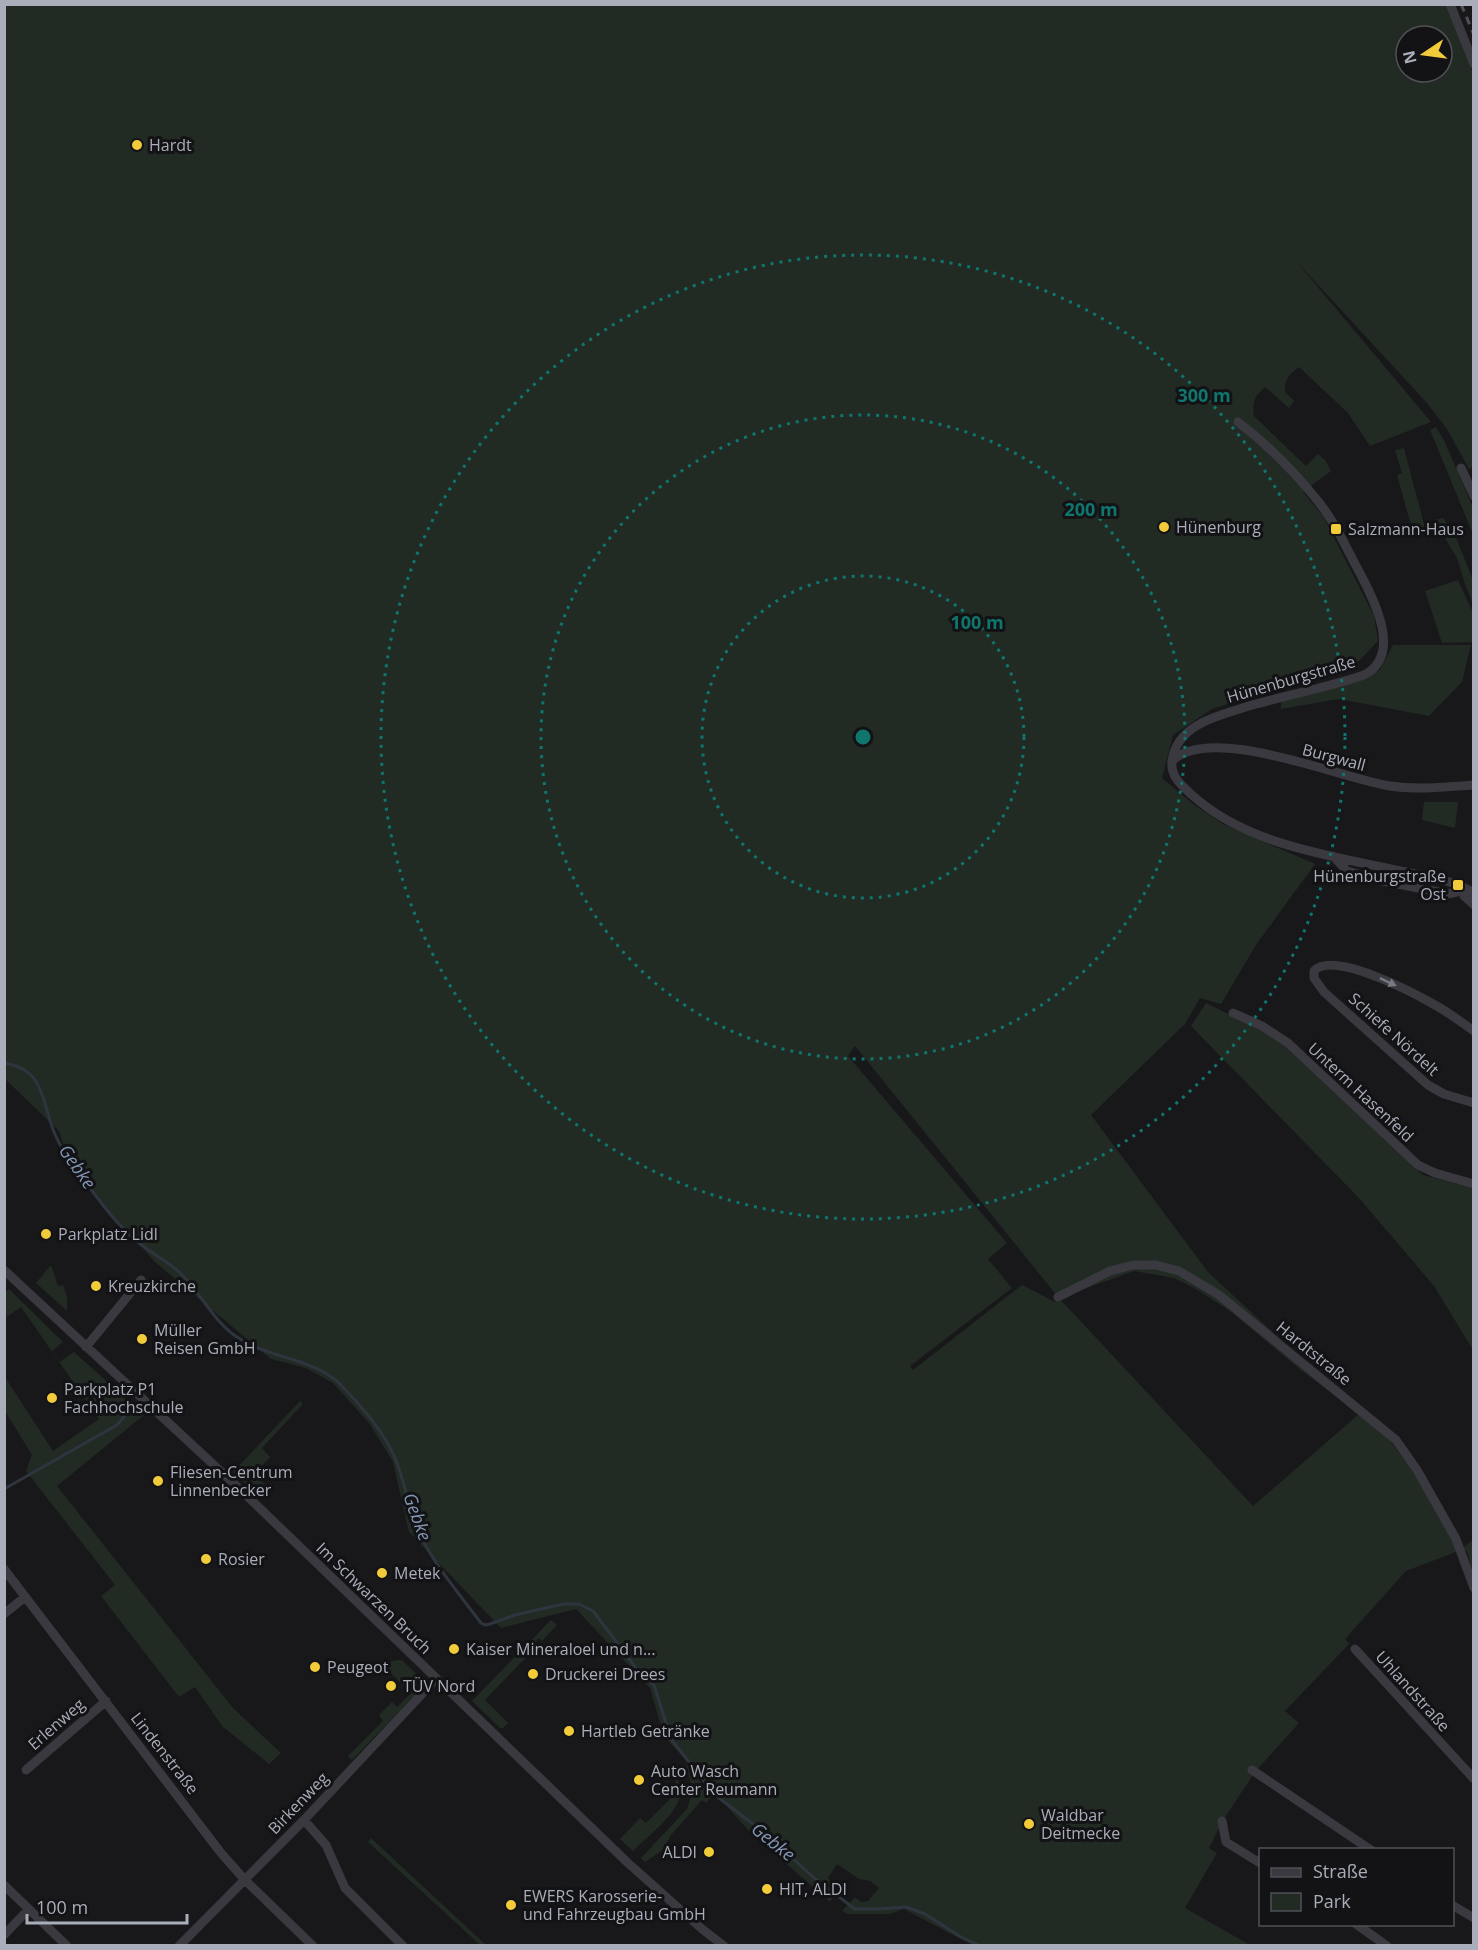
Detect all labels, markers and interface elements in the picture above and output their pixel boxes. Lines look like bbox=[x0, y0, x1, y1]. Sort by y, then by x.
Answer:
north arrow bbox=[1394, 24, 1454, 84]
text: N bbox=[1397, 49, 1422, 66]
place label: Hardt bbox=[149, 134, 192, 156]
marker: Hardt bbox=[130, 138, 144, 152]
text: 300 m bbox=[1177, 383, 1231, 407]
text: 200 m bbox=[1064, 497, 1118, 521]
place label: Hünenburg bbox=[1176, 516, 1261, 538]
place label: Salzmann-Haus bbox=[1348, 518, 1464, 540]
marker: Hünenburg bbox=[1157, 520, 1171, 534]
marker: Salzmann-Haus bbox=[1329, 522, 1343, 536]
text: 100 m bbox=[950, 610, 1004, 634]
street label: Hünenburgstraße bbox=[1224, 650, 1358, 708]
centre of rings bbox=[853, 727, 873, 747]
street label: Burgwall bbox=[1300, 738, 1368, 776]
place label: Hünenburgstraße Ost bbox=[1313, 865, 1446, 905]
marker: Hünenburgstraße Ost bbox=[1451, 878, 1465, 892]
one-way arrow bbox=[1379, 978, 1396, 987]
street label: Schiefe Nördelt bbox=[1344, 988, 1444, 1081]
street label: Unterm Hasenfeld bbox=[1303, 1037, 1419, 1147]
water label: Gebke bbox=[54, 1139, 102, 1194]
place label: Parkplatz Lidl bbox=[58, 1223, 158, 1245]
marker: Parkplatz Lidl bbox=[39, 1227, 53, 1241]
place label: Kreuzkirche bbox=[108, 1275, 196, 1297]
marker: Kreuzkirche bbox=[89, 1279, 103, 1293]
street label: Hardtstraße bbox=[1272, 1316, 1356, 1390]
place label: Müller Reisen GmbH bbox=[154, 1319, 256, 1359]
marker: Müller Reisen GmbH bbox=[135, 1332, 149, 1346]
place label: Parkplatz P1 Fachhochschule bbox=[64, 1378, 183, 1418]
marker: Parkplatz P1 Fachhochschule bbox=[45, 1391, 59, 1405]
place label: Fliesen-Centrum Linnenbecker bbox=[170, 1461, 293, 1501]
marker: Fliesen-Centrum Linnenbecker bbox=[151, 1474, 165, 1488]
water label: Gebke bbox=[398, 1489, 438, 1544]
street label: Im Schwarzen Bruch bbox=[312, 1537, 436, 1659]
place label: Rosier bbox=[218, 1548, 265, 1570]
marker: Rosier bbox=[199, 1552, 213, 1566]
place label: Metek bbox=[394, 1562, 441, 1584]
marker: Metek bbox=[375, 1566, 389, 1580]
place label: Kaiser Mineraloel und n... bbox=[466, 1638, 656, 1660]
marker: Kaiser Mineraloel und n... bbox=[447, 1642, 461, 1656]
street label: Uhlandstraße bbox=[1371, 1646, 1455, 1736]
place label: Peugeot bbox=[327, 1656, 389, 1678]
marker: Peugeot bbox=[308, 1660, 322, 1674]
place label: Druckerei Drees bbox=[545, 1663, 665, 1685]
marker: Druckerei Drees bbox=[526, 1667, 540, 1681]
place label: TÜV Nord bbox=[403, 1675, 475, 1697]
marker: TÜV Nord bbox=[384, 1679, 398, 1693]
street label: Erlenweg bbox=[23, 1693, 89, 1755]
street label: Lindenstraße bbox=[126, 1707, 204, 1799]
place label: Hartleb Getränke bbox=[581, 1720, 710, 1742]
marker: Hartleb Getränke bbox=[562, 1724, 576, 1738]
place label: Auto Wasch Center Reumann bbox=[651, 1760, 777, 1800]
street label: Birkenweg bbox=[263, 1767, 333, 1839]
marker: Auto Wasch Center Reumann bbox=[632, 1773, 646, 1787]
place label: Waldbar Deitmecke bbox=[1041, 1804, 1120, 1844]
water label: Gebke bbox=[747, 1816, 800, 1866]
marker: Waldbar Deitmecke bbox=[1022, 1817, 1036, 1831]
place label: ALDI bbox=[662, 1841, 697, 1863]
marker: ALDI bbox=[702, 1845, 716, 1859]
legend bbox=[1259, 1848, 1454, 1926]
text: Straße bbox=[1313, 1859, 1368, 1883]
place label: HIT, ALDI bbox=[779, 1878, 847, 1900]
marker: HIT, ALDI bbox=[760, 1882, 774, 1896]
place label: EWERS Karosserie- und Fahrzeugbau GmbH bbox=[523, 1885, 706, 1925]
scale bar bbox=[27, 1887, 188, 1925]
text: Park bbox=[1313, 1889, 1351, 1913]
text: 100 m bbox=[36, 1895, 88, 1919]
marker: EWERS Karosserie- und Fahrzeugbau GmbH bbox=[504, 1898, 518, 1912]

